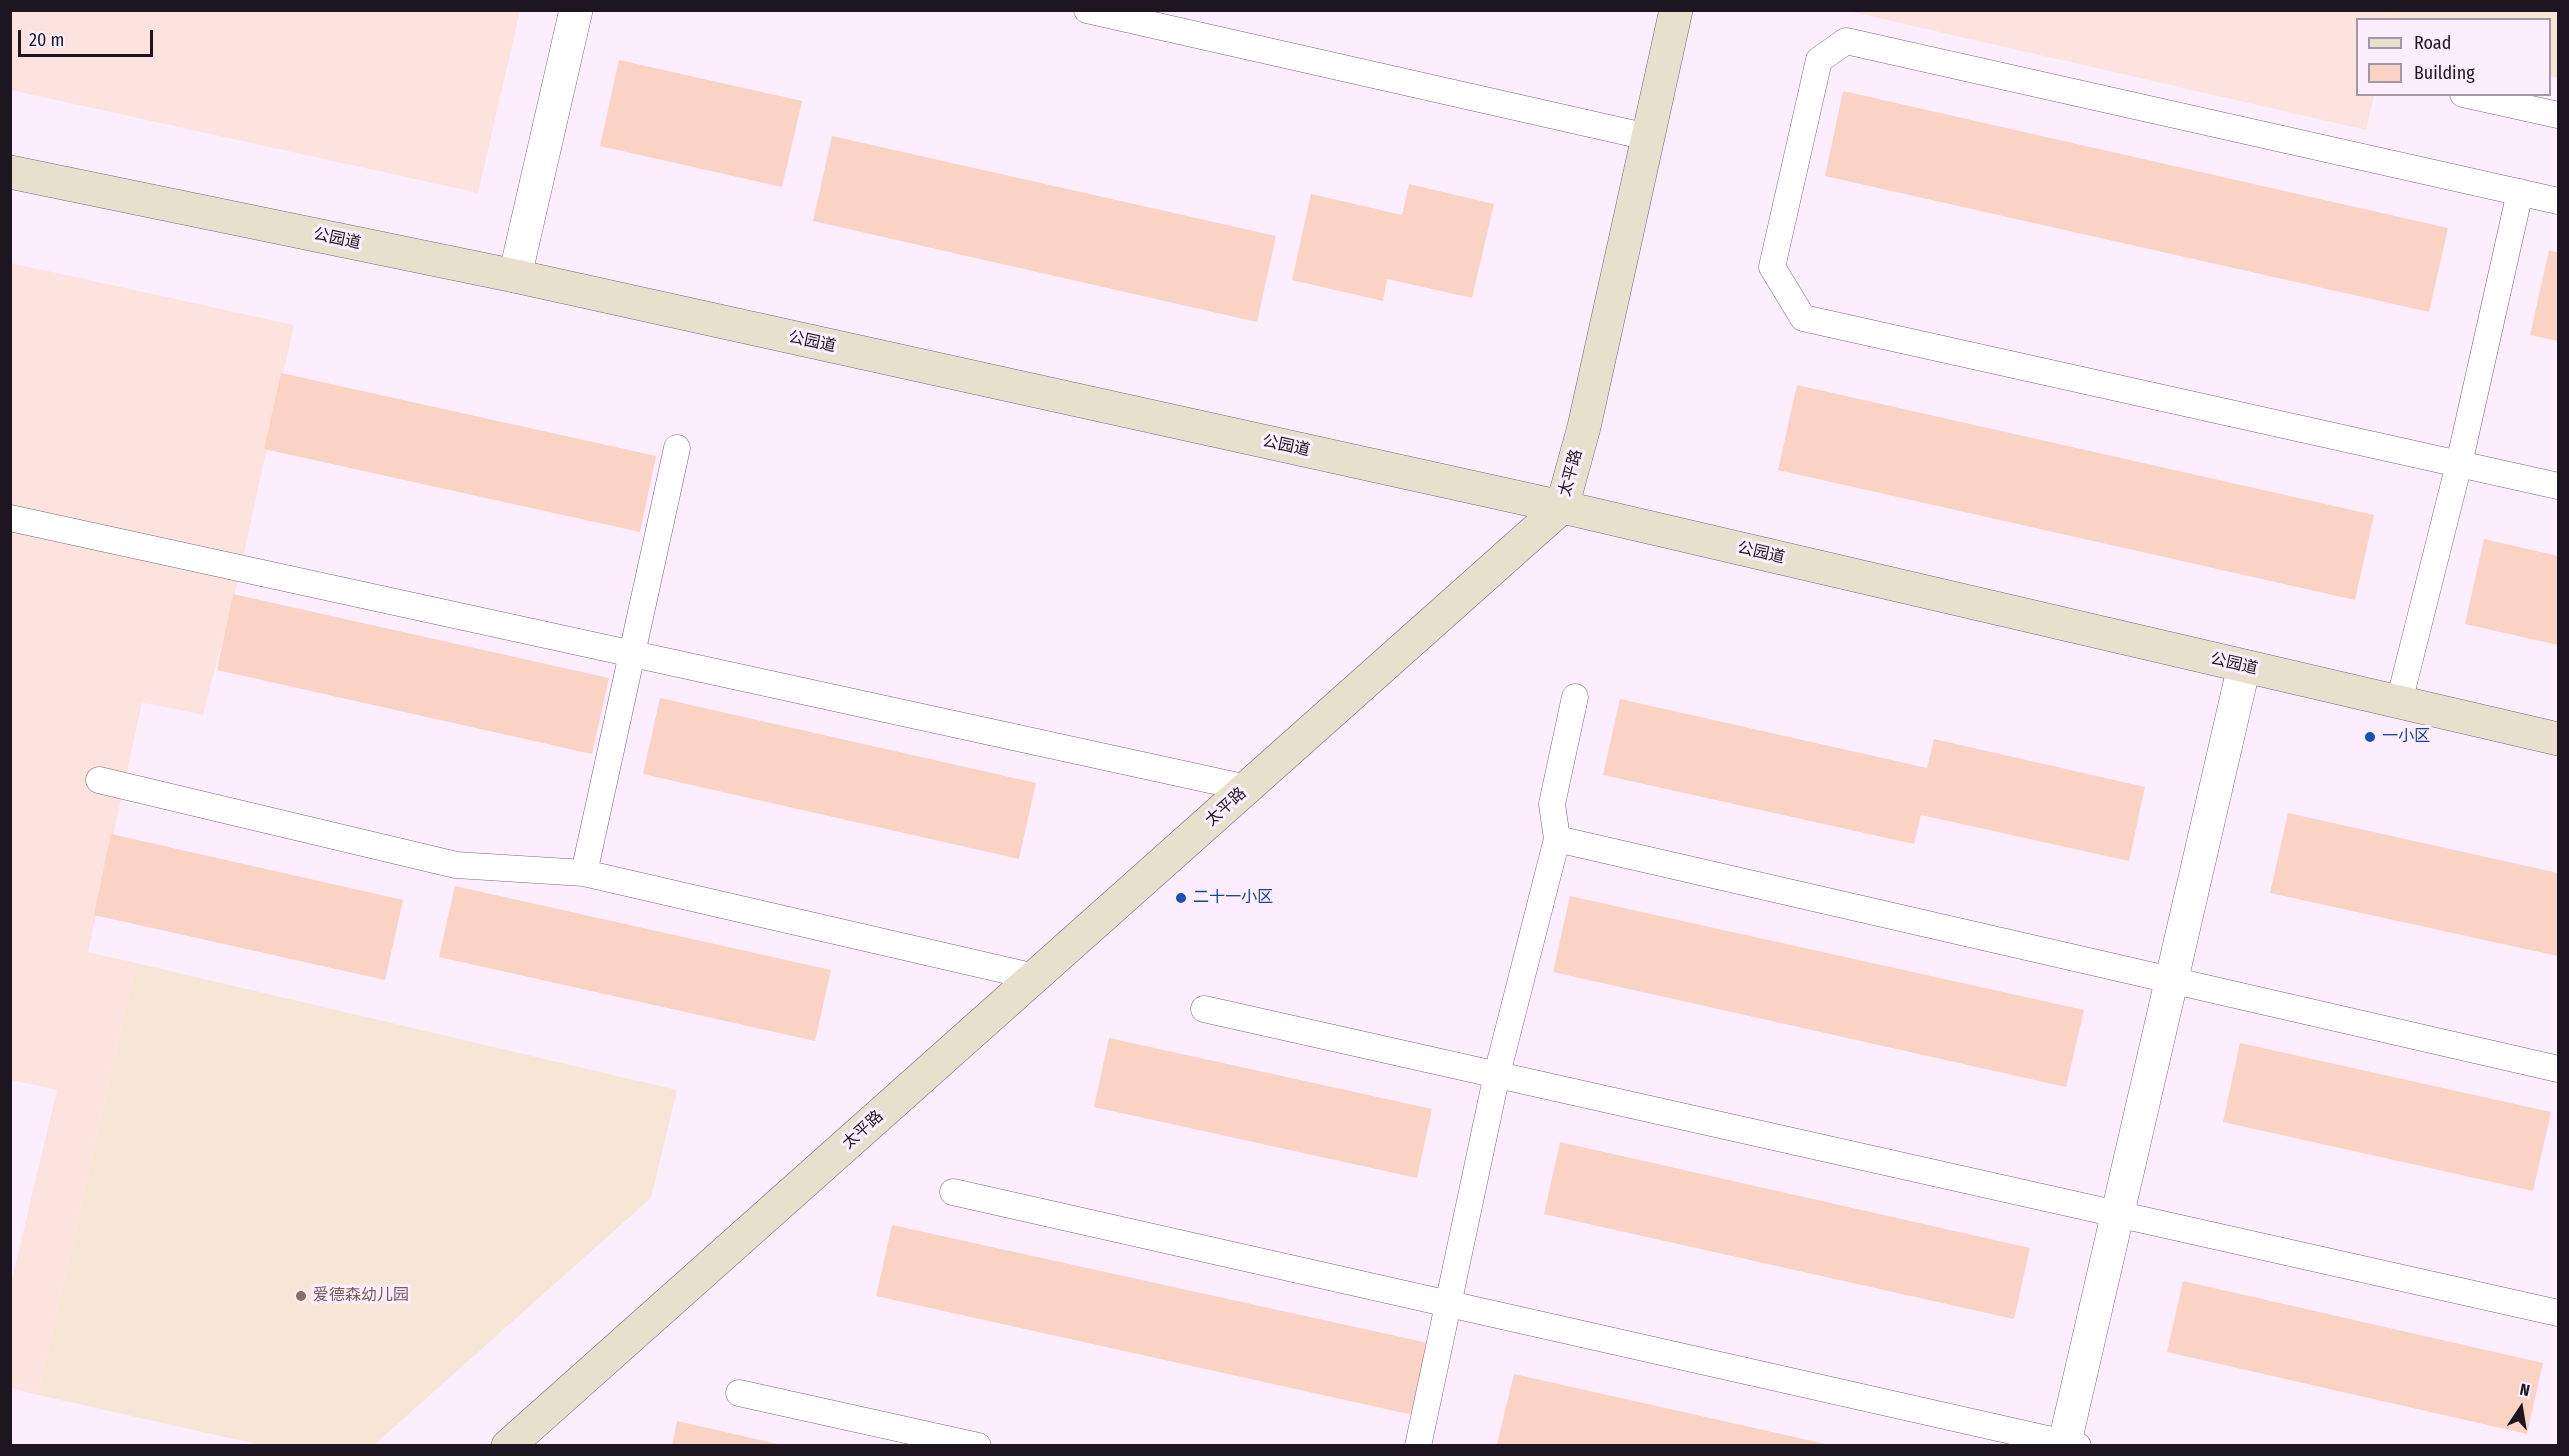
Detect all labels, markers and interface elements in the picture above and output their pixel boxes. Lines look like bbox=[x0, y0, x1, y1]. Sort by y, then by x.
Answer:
scale bar bbox=[21, 18, 156, 56]
legend bbox=[2356, 18, 2551, 96]
text: 20 m bbox=[29, 29, 64, 51]
text: Road bbox=[2414, 32, 2451, 54]
text: Building bbox=[2414, 62, 2475, 84]
street label: 公园道 bbox=[312, 225, 362, 253]
street label: 公园道 bbox=[787, 328, 837, 356]
street label: 公园道 bbox=[1261, 432, 1311, 460]
street label: 太平路 bbox=[1556, 447, 1586, 499]
street label: 公园道 bbox=[1735, 538, 1787, 568]
street label: 公园道 bbox=[2208, 649, 2260, 679]
place label: 一小区 bbox=[2382, 727, 2430, 747]
marker: 一小区 bbox=[2363, 730, 2377, 744]
street label: 太平路 bbox=[1202, 784, 1250, 830]
place label: 二十一小区 bbox=[1193, 888, 1273, 908]
marker: 二十一小区 bbox=[1174, 891, 1188, 905]
street label: 太平路 bbox=[839, 1107, 887, 1153]
place label: 爱德森幼儿园 bbox=[313, 1286, 409, 1306]
marker: 爱德森幼儿园 bbox=[294, 1289, 308, 1303]
north arrow bbox=[2491, 1378, 2551, 1438]
text: N bbox=[2518, 1380, 2532, 1400]

